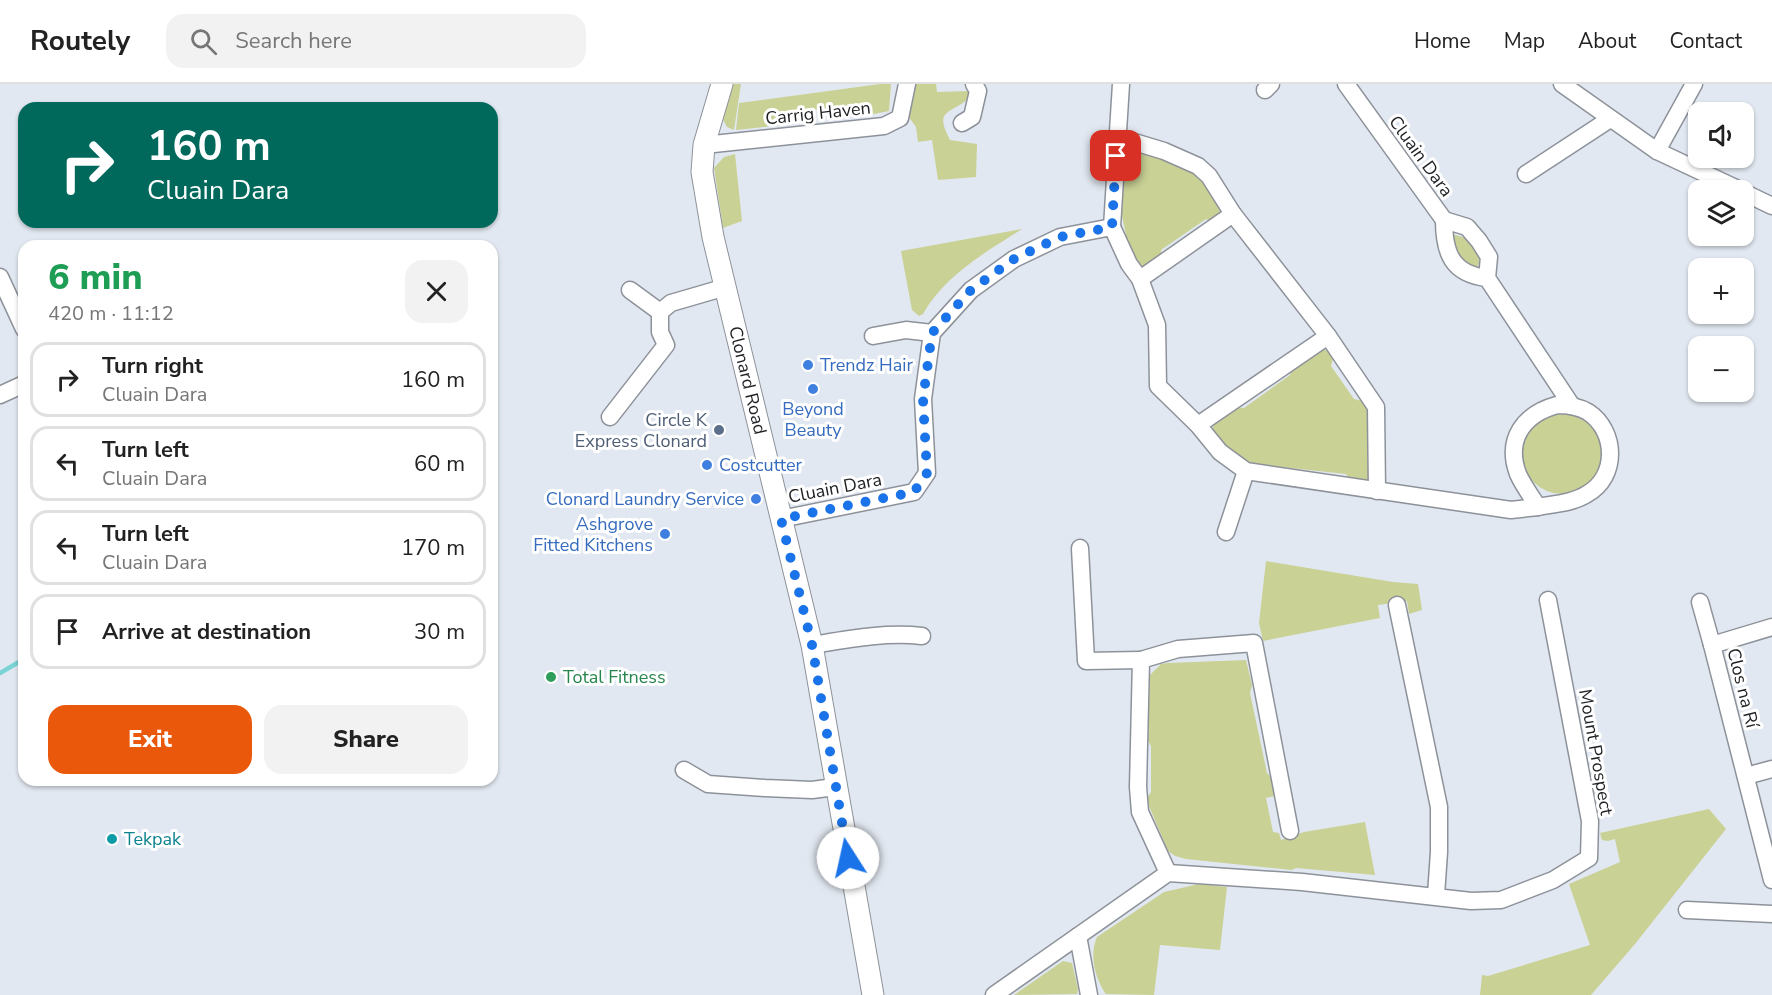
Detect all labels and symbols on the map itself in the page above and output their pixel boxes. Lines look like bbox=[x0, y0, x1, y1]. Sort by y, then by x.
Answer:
street label: Carrig Haven bbox=[764, 96, 872, 130]
street label: Cluain Dara bbox=[1383, 111, 1459, 201]
pin bbox=[1090, 130, 1141, 181]
street label: Clonard Road bbox=[723, 324, 772, 437]
place label: Trendz Hair bbox=[820, 353, 913, 377]
marker: Trendz Hair bbox=[801, 358, 815, 372]
marker: Beyond Beauty bbox=[806, 382, 820, 396]
place label: Beyond Beauty bbox=[782, 397, 844, 442]
place label: Circle K Express Clonard bbox=[575, 408, 708, 453]
marker: Circle K Express Clonard bbox=[712, 423, 726, 437]
place label: Costcutter bbox=[719, 453, 803, 477]
marker: Costcutter bbox=[700, 458, 714, 472]
street label: Cluain Dara bbox=[786, 467, 884, 509]
place label: Clonard Laundry Service bbox=[546, 487, 744, 511]
marker: Clonard Laundry Service bbox=[749, 492, 763, 506]
place label: Ashgrove Fitted Kitchens bbox=[533, 512, 653, 557]
marker: Ashgrove Fitted Kitchens bbox=[658, 527, 672, 541]
street label: Clos na Rí bbox=[1722, 646, 1765, 731]
place label: Total Fitness bbox=[563, 665, 666, 689]
marker: Total Fitness bbox=[544, 670, 558, 684]
street label: Mount Prospect bbox=[1573, 687, 1619, 818]
position arrow bbox=[816, 826, 880, 890]
place label: Tekpak bbox=[124, 827, 182, 851]
marker: Tekpak bbox=[105, 832, 119, 846]

